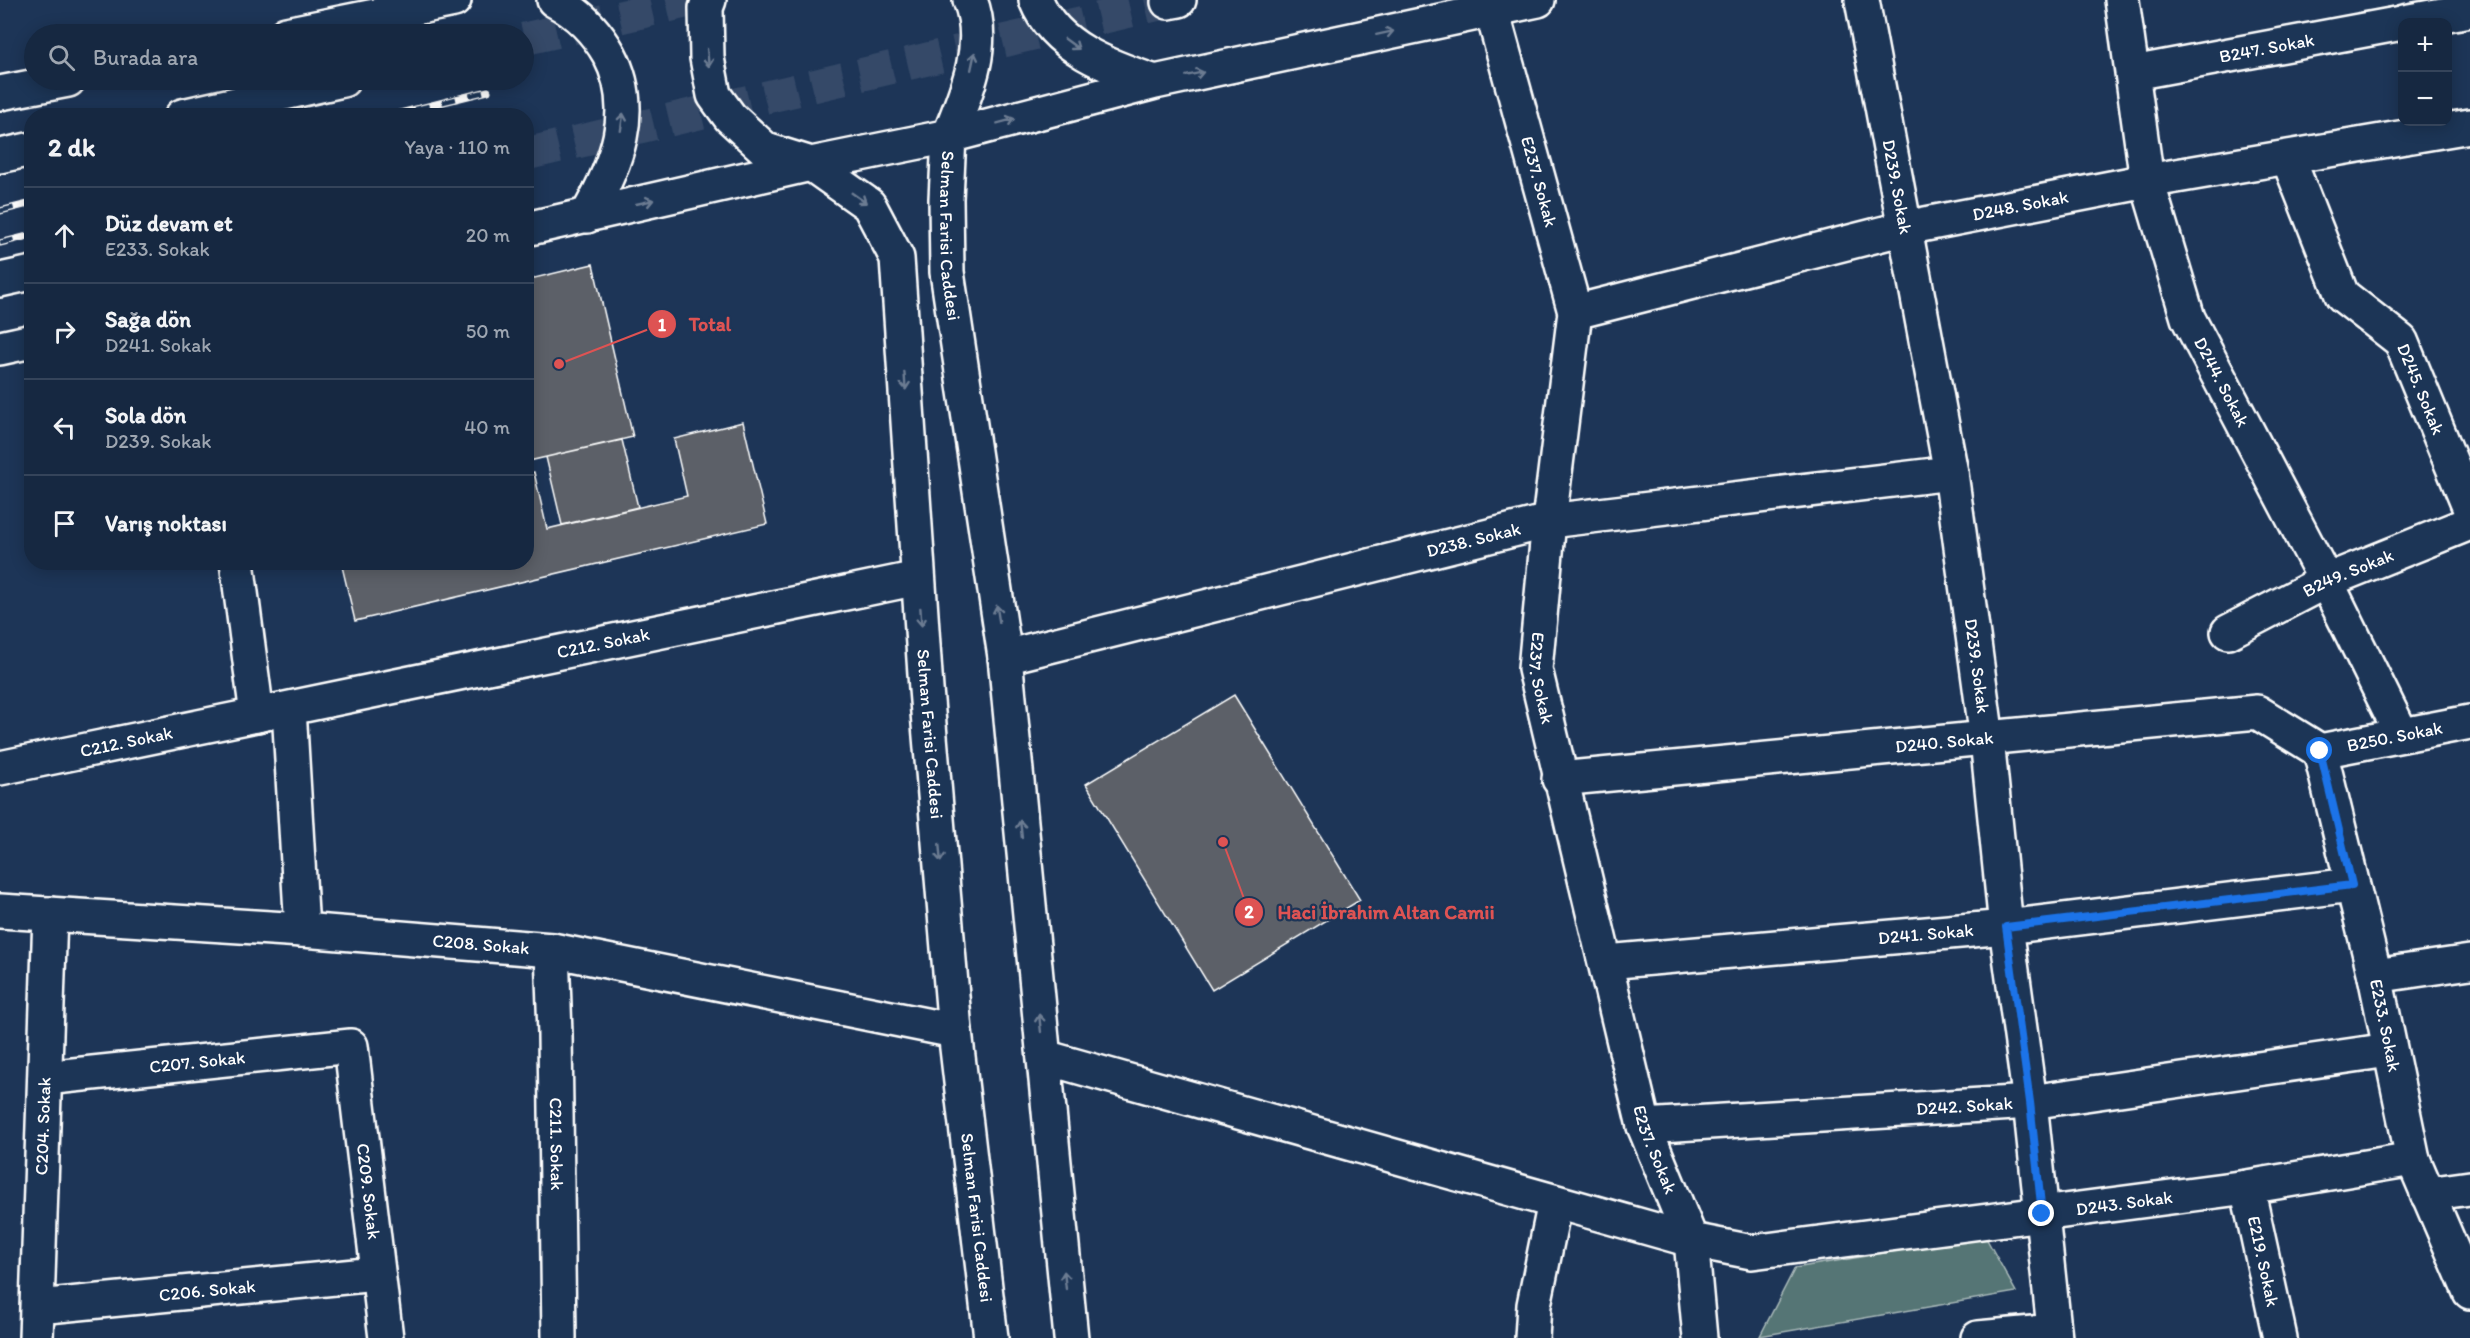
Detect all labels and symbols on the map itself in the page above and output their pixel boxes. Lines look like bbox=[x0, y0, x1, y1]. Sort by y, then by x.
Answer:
one-way arrow bbox=[1375, 27, 1395, 38]
street label: B247. Sokak bbox=[2217, 29, 2316, 68]
one-way arrow bbox=[1064, 38, 1080, 50]
one-way arrow bbox=[703, 47, 714, 67]
one-way arrow bbox=[968, 51, 980, 70]
one-way arrow bbox=[1185, 67, 1204, 79]
one-way arrow bbox=[616, 113, 627, 133]
one-way arrow bbox=[996, 115, 1015, 127]
street label: E237. Sokak bbox=[1516, 134, 1562, 230]
street label: D239. Sokak bbox=[1877, 138, 1917, 236]
street label: Selman Farisi Caddesi bbox=[935, 150, 965, 322]
street label: D248. Sokak bbox=[1970, 186, 2070, 226]
one-way arrow bbox=[850, 192, 866, 204]
one-way arrow bbox=[635, 196, 654, 208]
callout: Total bbox=[647, 305, 743, 343]
text: Total bbox=[688, 312, 732, 336]
text: 1 bbox=[658, 314, 667, 336]
street label: D244. Sokak bbox=[2189, 333, 2254, 431]
street label: D245. Sokak bbox=[2392, 340, 2449, 438]
one-way arrow bbox=[900, 370, 911, 390]
street label: D238. Sokak bbox=[1424, 518, 1523, 562]
street label: B249. Sokak bbox=[2299, 544, 2397, 602]
one-way arrow bbox=[993, 605, 1004, 625]
one-way arrow bbox=[916, 607, 927, 626]
street label: D239. Sokak bbox=[1960, 617, 1994, 715]
street label: C212. Sokak bbox=[555, 623, 652, 663]
street label: E237. Sokak bbox=[1524, 631, 1559, 726]
street label: Selman Farisi Caddesi bbox=[912, 648, 948, 820]
street label: B250. Sokak bbox=[2345, 717, 2444, 757]
street label: C212. Sokak bbox=[78, 722, 175, 762]
street label: D240. Sokak bbox=[1894, 726, 1994, 758]
route start bbox=[2306, 737, 2332, 763]
one-way arrow bbox=[1015, 819, 1026, 839]
one-way arrow bbox=[935, 843, 946, 863]
callout: Haci İbrahim Altan Camii bbox=[1234, 893, 1507, 931]
text: Haci İbrahim Altan Camii bbox=[1277, 900, 1495, 924]
text: 2 bbox=[1244, 901, 1254, 923]
street label: D241. Sokak bbox=[1877, 919, 1974, 949]
street label: C208. Sokak bbox=[431, 929, 530, 959]
street label: E233. Sokak bbox=[2365, 977, 2406, 1074]
one-way arrow bbox=[1034, 1014, 1045, 1033]
street label: C207. Sokak bbox=[148, 1046, 246, 1078]
street label: C204. Sokak bbox=[30, 1077, 56, 1176]
street label: D242. Sokak bbox=[1915, 1092, 2013, 1120]
street label: C211. Sokak bbox=[545, 1097, 568, 1191]
street label: E237. Sokak bbox=[1628, 1103, 1682, 1197]
street label: Selman Farisi Caddesi bbox=[956, 1132, 998, 1303]
street label: C209. Sokak bbox=[352, 1142, 385, 1241]
street label: D243. Sokak bbox=[2075, 1186, 2174, 1220]
route end bbox=[2028, 1200, 2054, 1226]
street label: E219. Sokak bbox=[2243, 1214, 2284, 1309]
one-way arrow bbox=[1059, 1270, 1070, 1290]
street label: C206. Sokak bbox=[158, 1275, 256, 1306]

